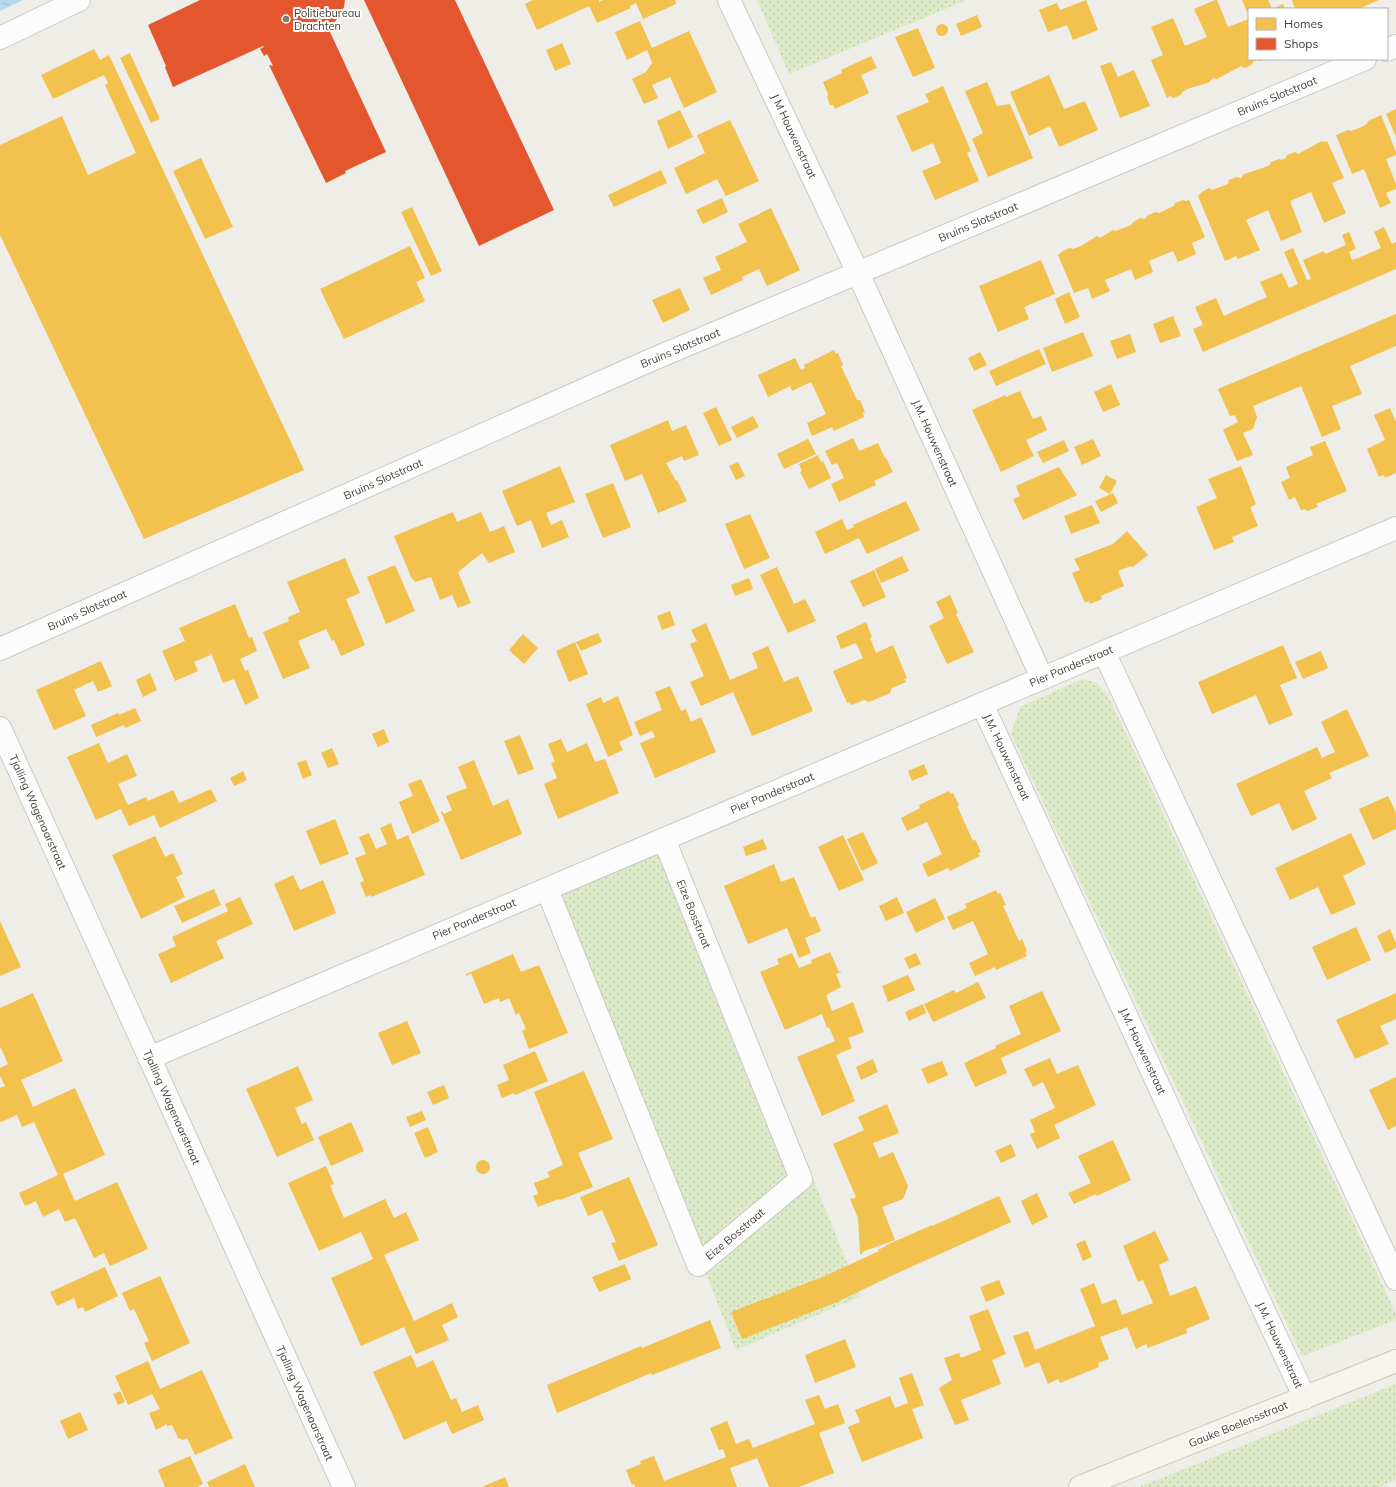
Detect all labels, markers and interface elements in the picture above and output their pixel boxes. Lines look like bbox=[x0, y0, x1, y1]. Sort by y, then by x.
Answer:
place label: Politiebureau Drachten bbox=[294, 6, 361, 33]
legend bbox=[1248, 8, 1388, 60]
marker: Politiebureau Drachten bbox=[281, 14, 291, 24]
text: Homes bbox=[1284, 16, 1323, 31]
text: Shops bbox=[1284, 36, 1319, 51]
street label: Bruins Slotstraat bbox=[1235, 73, 1319, 119]
street label: J M Houwenstraat bbox=[768, 91, 820, 181]
street label: Bruins Slotstraat bbox=[936, 199, 1020, 245]
street label: Bruins Slotstraat bbox=[638, 325, 722, 371]
street label: J.M. Houwenstraat bbox=[909, 397, 961, 489]
street label: Bruins Slotstraat bbox=[341, 455, 425, 503]
street label: Bruins Slotstraat bbox=[45, 586, 129, 634]
street label: Pier Panderstraat bbox=[1027, 642, 1115, 690]
street label: J.M. Houwenstraat bbox=[981, 711, 1033, 803]
street label: Tjalling Wagenaarstraat bbox=[6, 752, 70, 872]
street label: Pier Panderstraat bbox=[728, 769, 816, 817]
street label: Eize Bosstraat bbox=[674, 878, 714, 951]
street label: Pier Panderstraat bbox=[430, 895, 518, 943]
street label: J.M. Houwenstraat bbox=[1117, 1005, 1169, 1097]
street label: Tjalling Wagenaarstraat bbox=[140, 1047, 204, 1167]
street label: Eize Bosstraat bbox=[703, 1205, 768, 1263]
street label: J.M. Houwenstraat bbox=[1254, 1299, 1306, 1391]
street label: Tjalling Wagenaarstraat bbox=[273, 1343, 337, 1463]
street label: Gauke Boelensstraat bbox=[1186, 1398, 1290, 1450]

